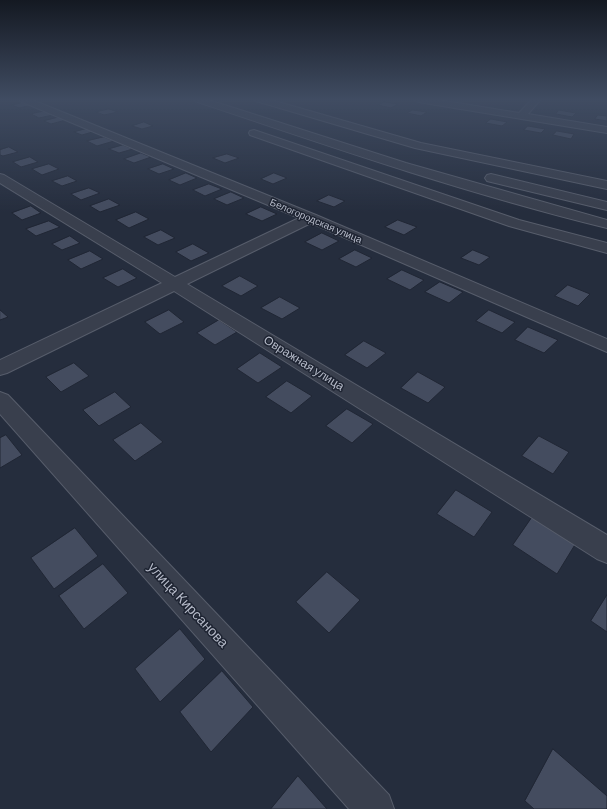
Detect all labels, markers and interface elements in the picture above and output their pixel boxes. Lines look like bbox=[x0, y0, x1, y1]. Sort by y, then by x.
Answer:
street label: Белогородская улица bbox=[268, 196, 364, 246]
street label: Овражная улица bbox=[261, 332, 347, 394]
street label: улица Кирсанова bbox=[144, 559, 232, 651]

